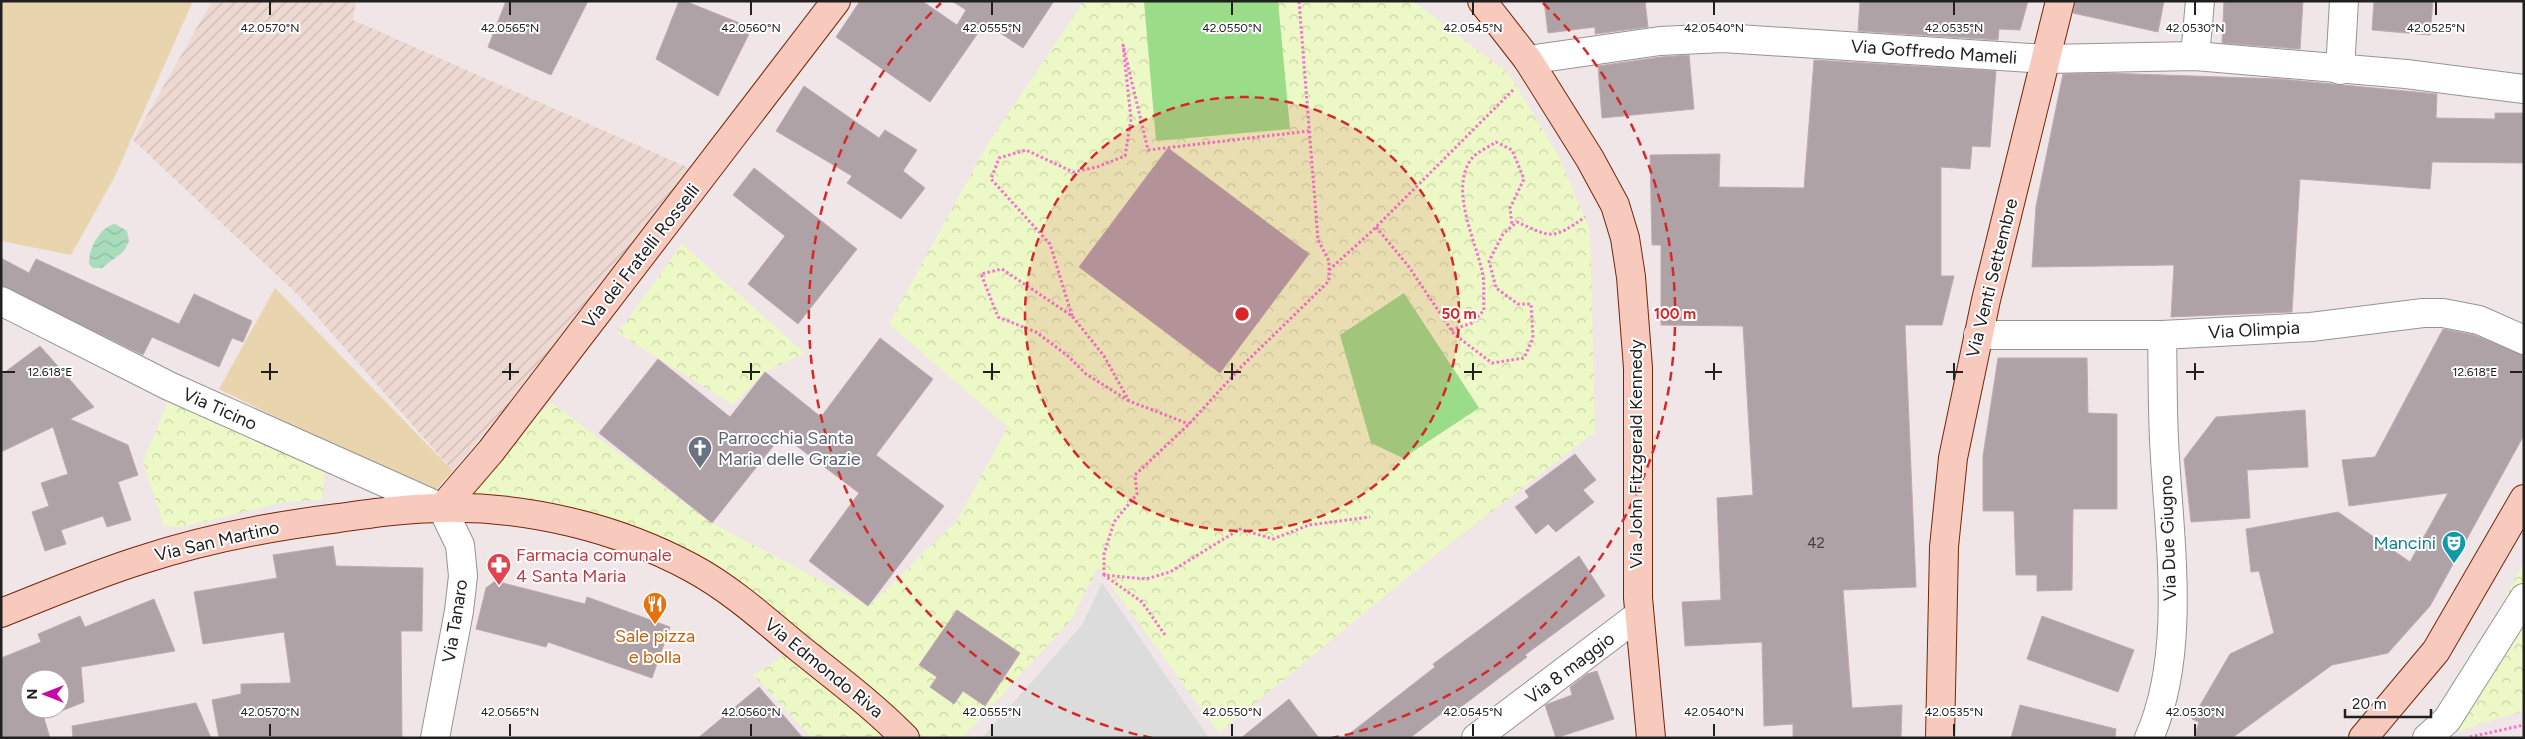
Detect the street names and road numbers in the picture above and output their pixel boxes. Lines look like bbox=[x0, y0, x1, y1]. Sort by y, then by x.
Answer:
street label: Via Goffredo Mameli bbox=[1850, 35, 2018, 69]
street label: Via dei Fratelli Rosselli bbox=[578, 179, 704, 333]
street label: Via Venti Settembre bbox=[1962, 196, 2022, 360]
street label: Via Olimpia bbox=[2208, 317, 2300, 343]
street label: Via John Fitzgerald Kennedy bbox=[1625, 339, 1647, 569]
street label: Via Ticino bbox=[180, 383, 260, 435]
street label: Via Due Giugno bbox=[2155, 475, 2181, 601]
street label: Via San Martino bbox=[153, 516, 281, 566]
street label: Via Tanaro bbox=[438, 578, 472, 664]
street label: Via Edmondo Riva bbox=[760, 613, 888, 723]
street label: Via 8 maggio bbox=[1521, 627, 1619, 709]

